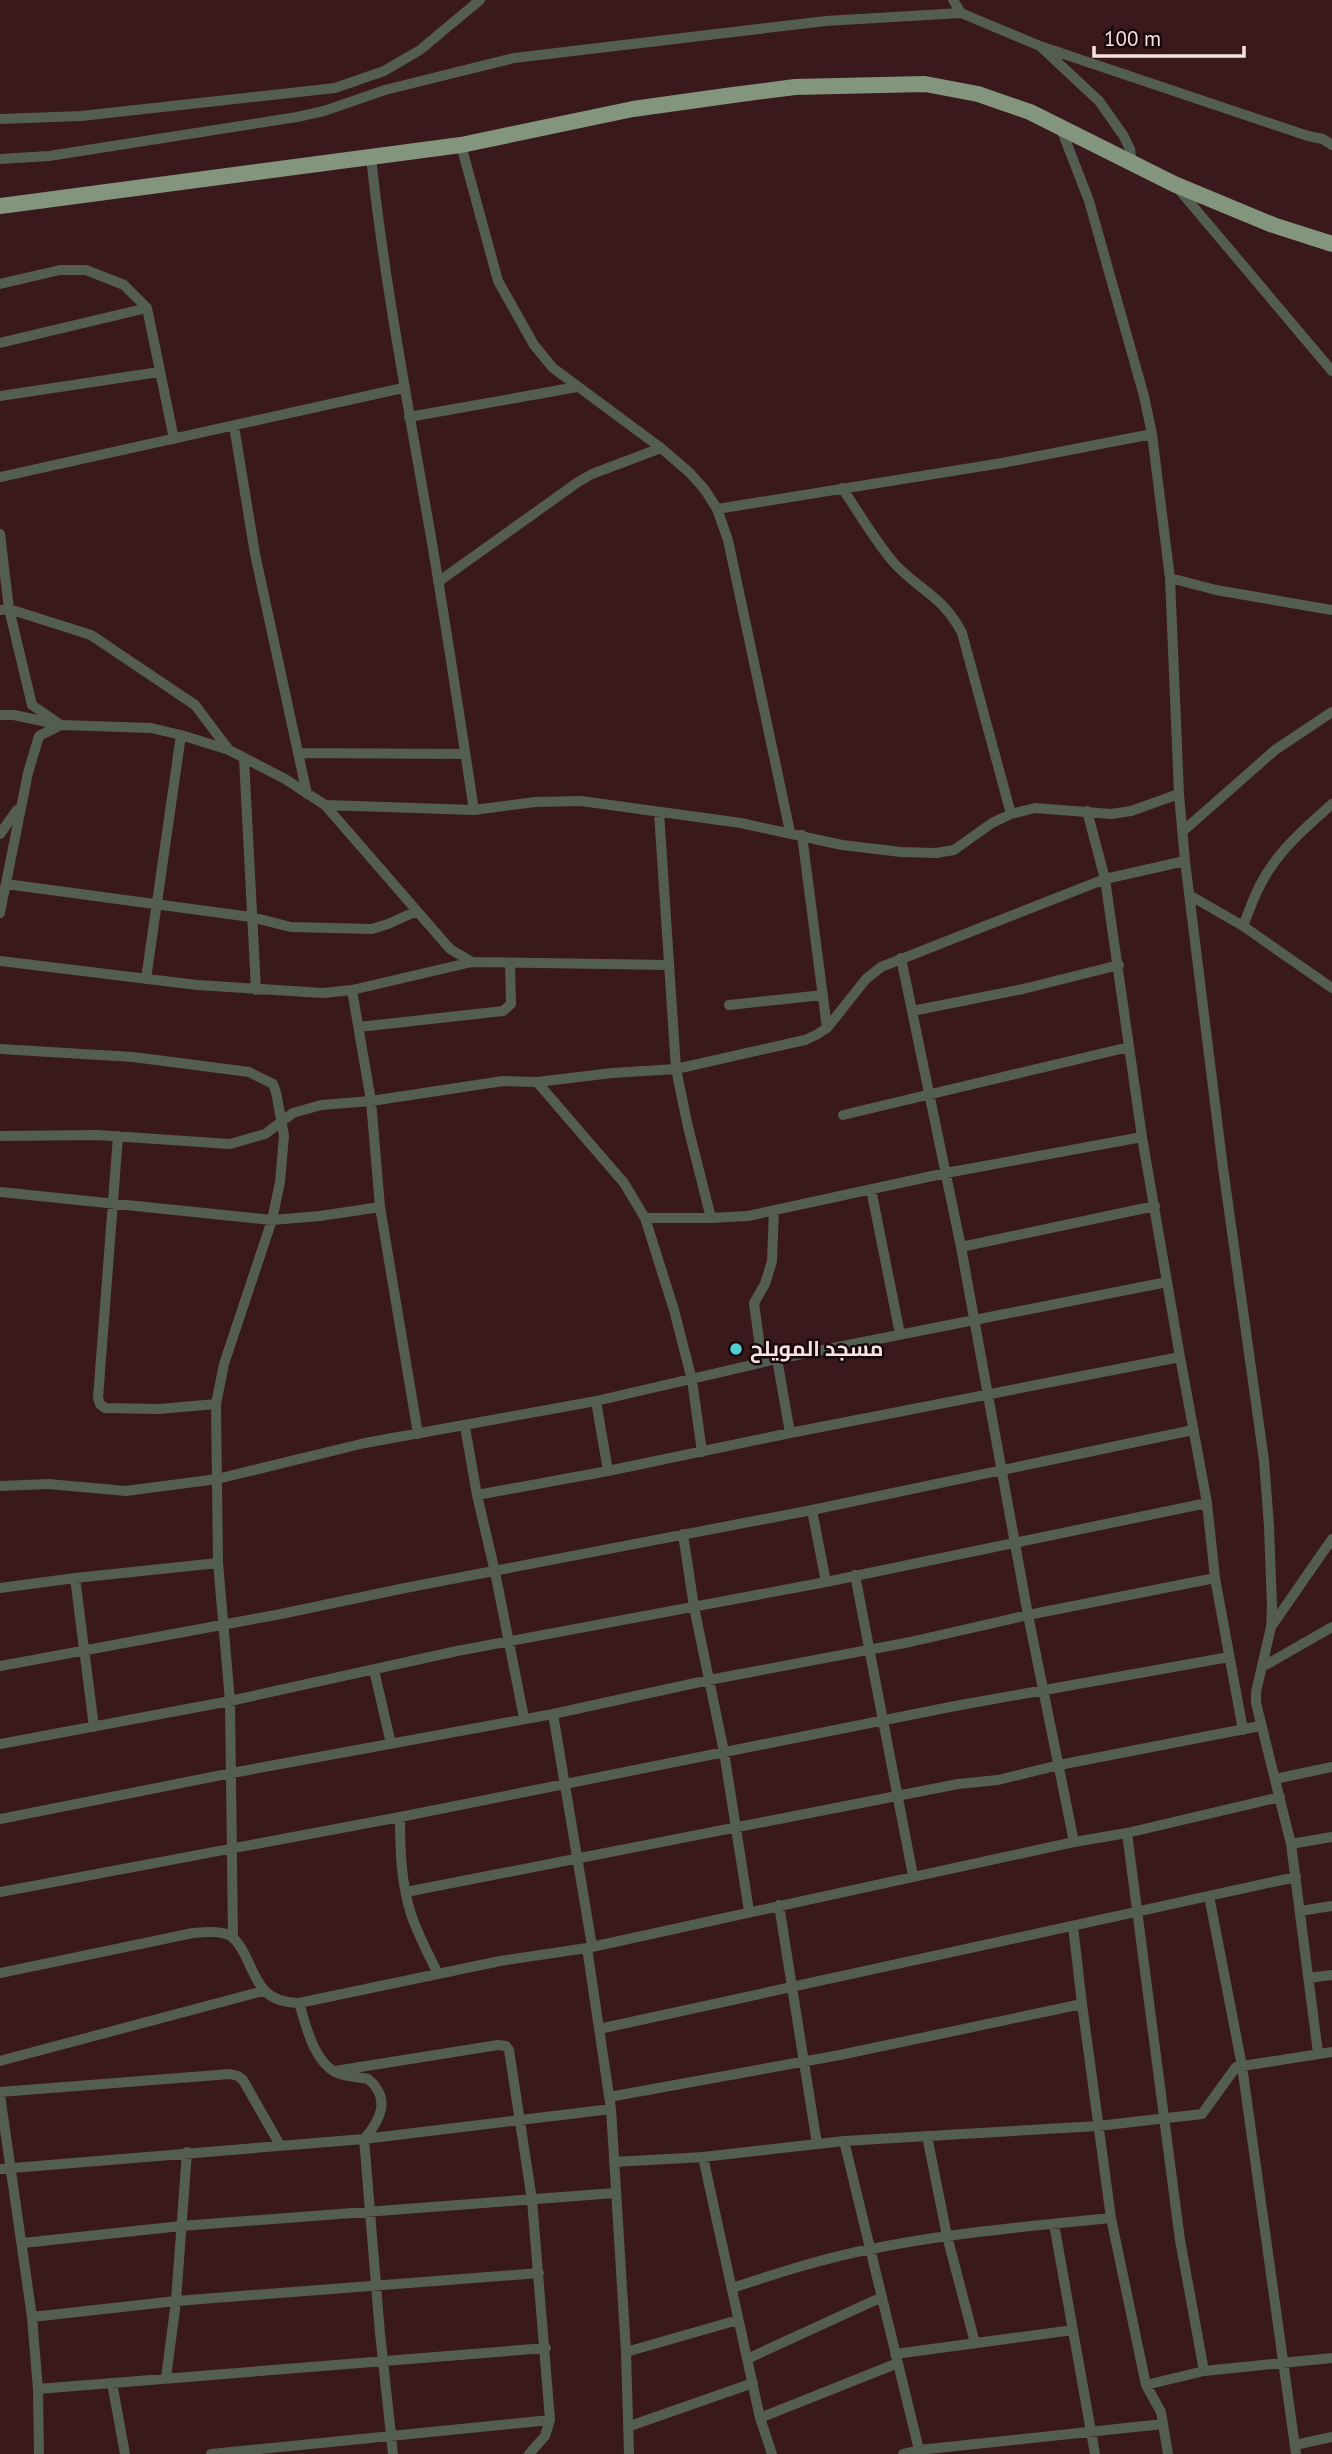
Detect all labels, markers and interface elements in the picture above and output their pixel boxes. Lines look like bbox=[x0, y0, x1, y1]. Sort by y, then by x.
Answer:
scale bar bbox=[1094, 14, 1244, 58]
text: 100 m bbox=[1104, 25, 1161, 52]
place label: مسجد المويلح bbox=[750, 1335, 883, 1363]
marker: مسجد المويلح bbox=[728, 1341, 744, 1357]

